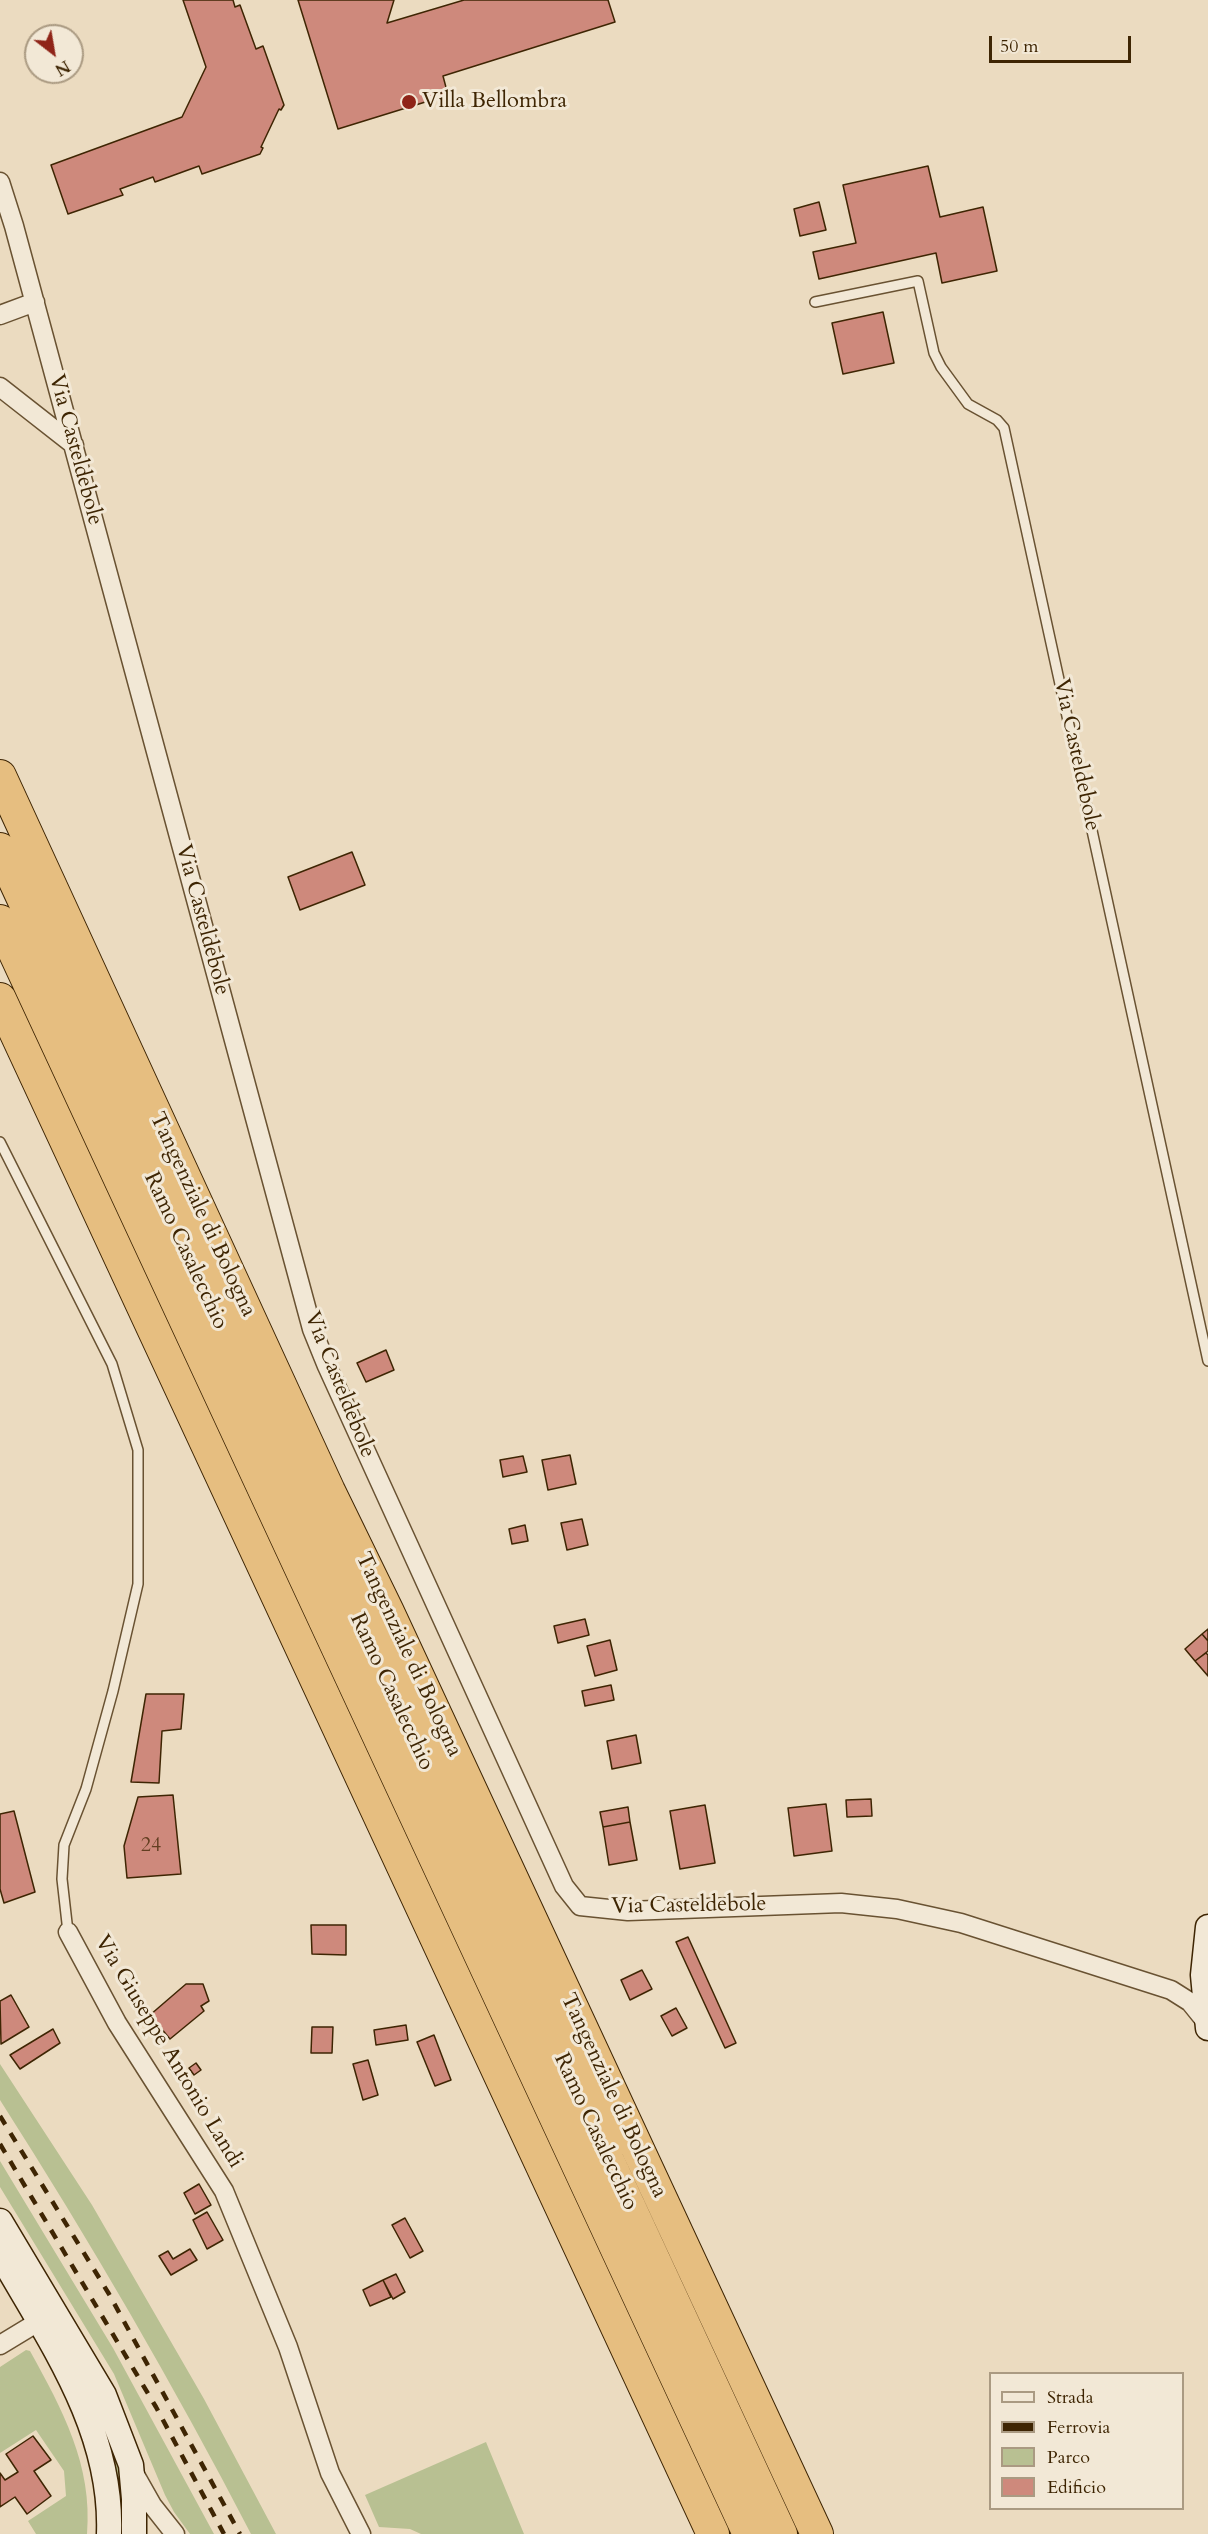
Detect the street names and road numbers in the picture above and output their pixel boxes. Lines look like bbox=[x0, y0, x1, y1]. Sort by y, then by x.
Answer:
street label: Via Casteldebole bbox=[42, 372, 108, 528]
street label: Via Casteldebole bbox=[1047, 676, 1105, 834]
street label: Via Casteldebole bbox=[169, 842, 235, 998]
street label: Tangenziale di Bologna bbox=[143, 1109, 261, 1321]
street label: Ramo Casalecchio bbox=[137, 1168, 233, 1334]
street label: Via Casteldebole bbox=[298, 1308, 380, 1462]
street label: Tangenziale di Bologna bbox=[349, 1549, 467, 1761]
street label: Ramo Casalecchio bbox=[343, 1609, 439, 1775]
street label: Via Casteldebole bbox=[611, 1891, 767, 1921]
street label: Via Giuseppe Antonio Landi bbox=[88, 1931, 248, 2173]
street label: Tangenziale di Bologna bbox=[554, 1990, 672, 2202]
street label: Ramo Casalecchio bbox=[547, 2049, 643, 2215]

